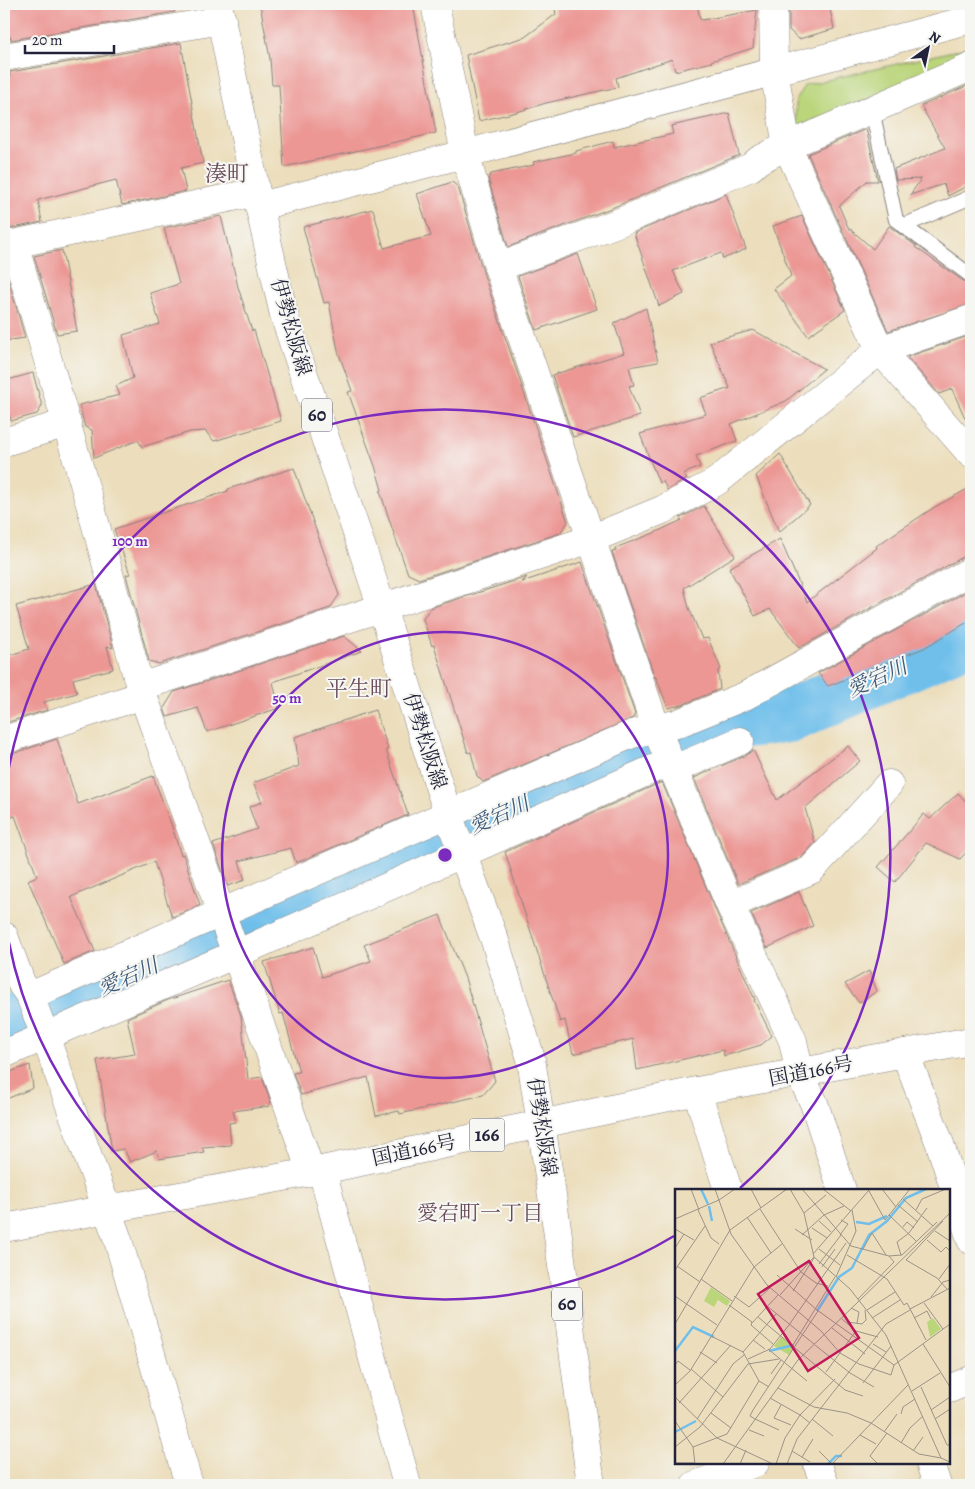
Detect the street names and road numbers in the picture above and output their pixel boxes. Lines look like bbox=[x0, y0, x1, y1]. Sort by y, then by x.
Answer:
street label: 伊勢松阪線 bbox=[264, 275, 318, 379]
road number: 60 bbox=[302, 398, 332, 432]
street label: 伊勢松阪線 bbox=[397, 689, 453, 793]
street label: 国道166号 bbox=[767, 1050, 855, 1092]
street label: 伊勢松阪線 bbox=[521, 1076, 563, 1178]
road number: 166 bbox=[470, 1118, 504, 1152]
street label: 国道166号 bbox=[369, 1128, 459, 1172]
road number: 60 bbox=[552, 1288, 582, 1320]

